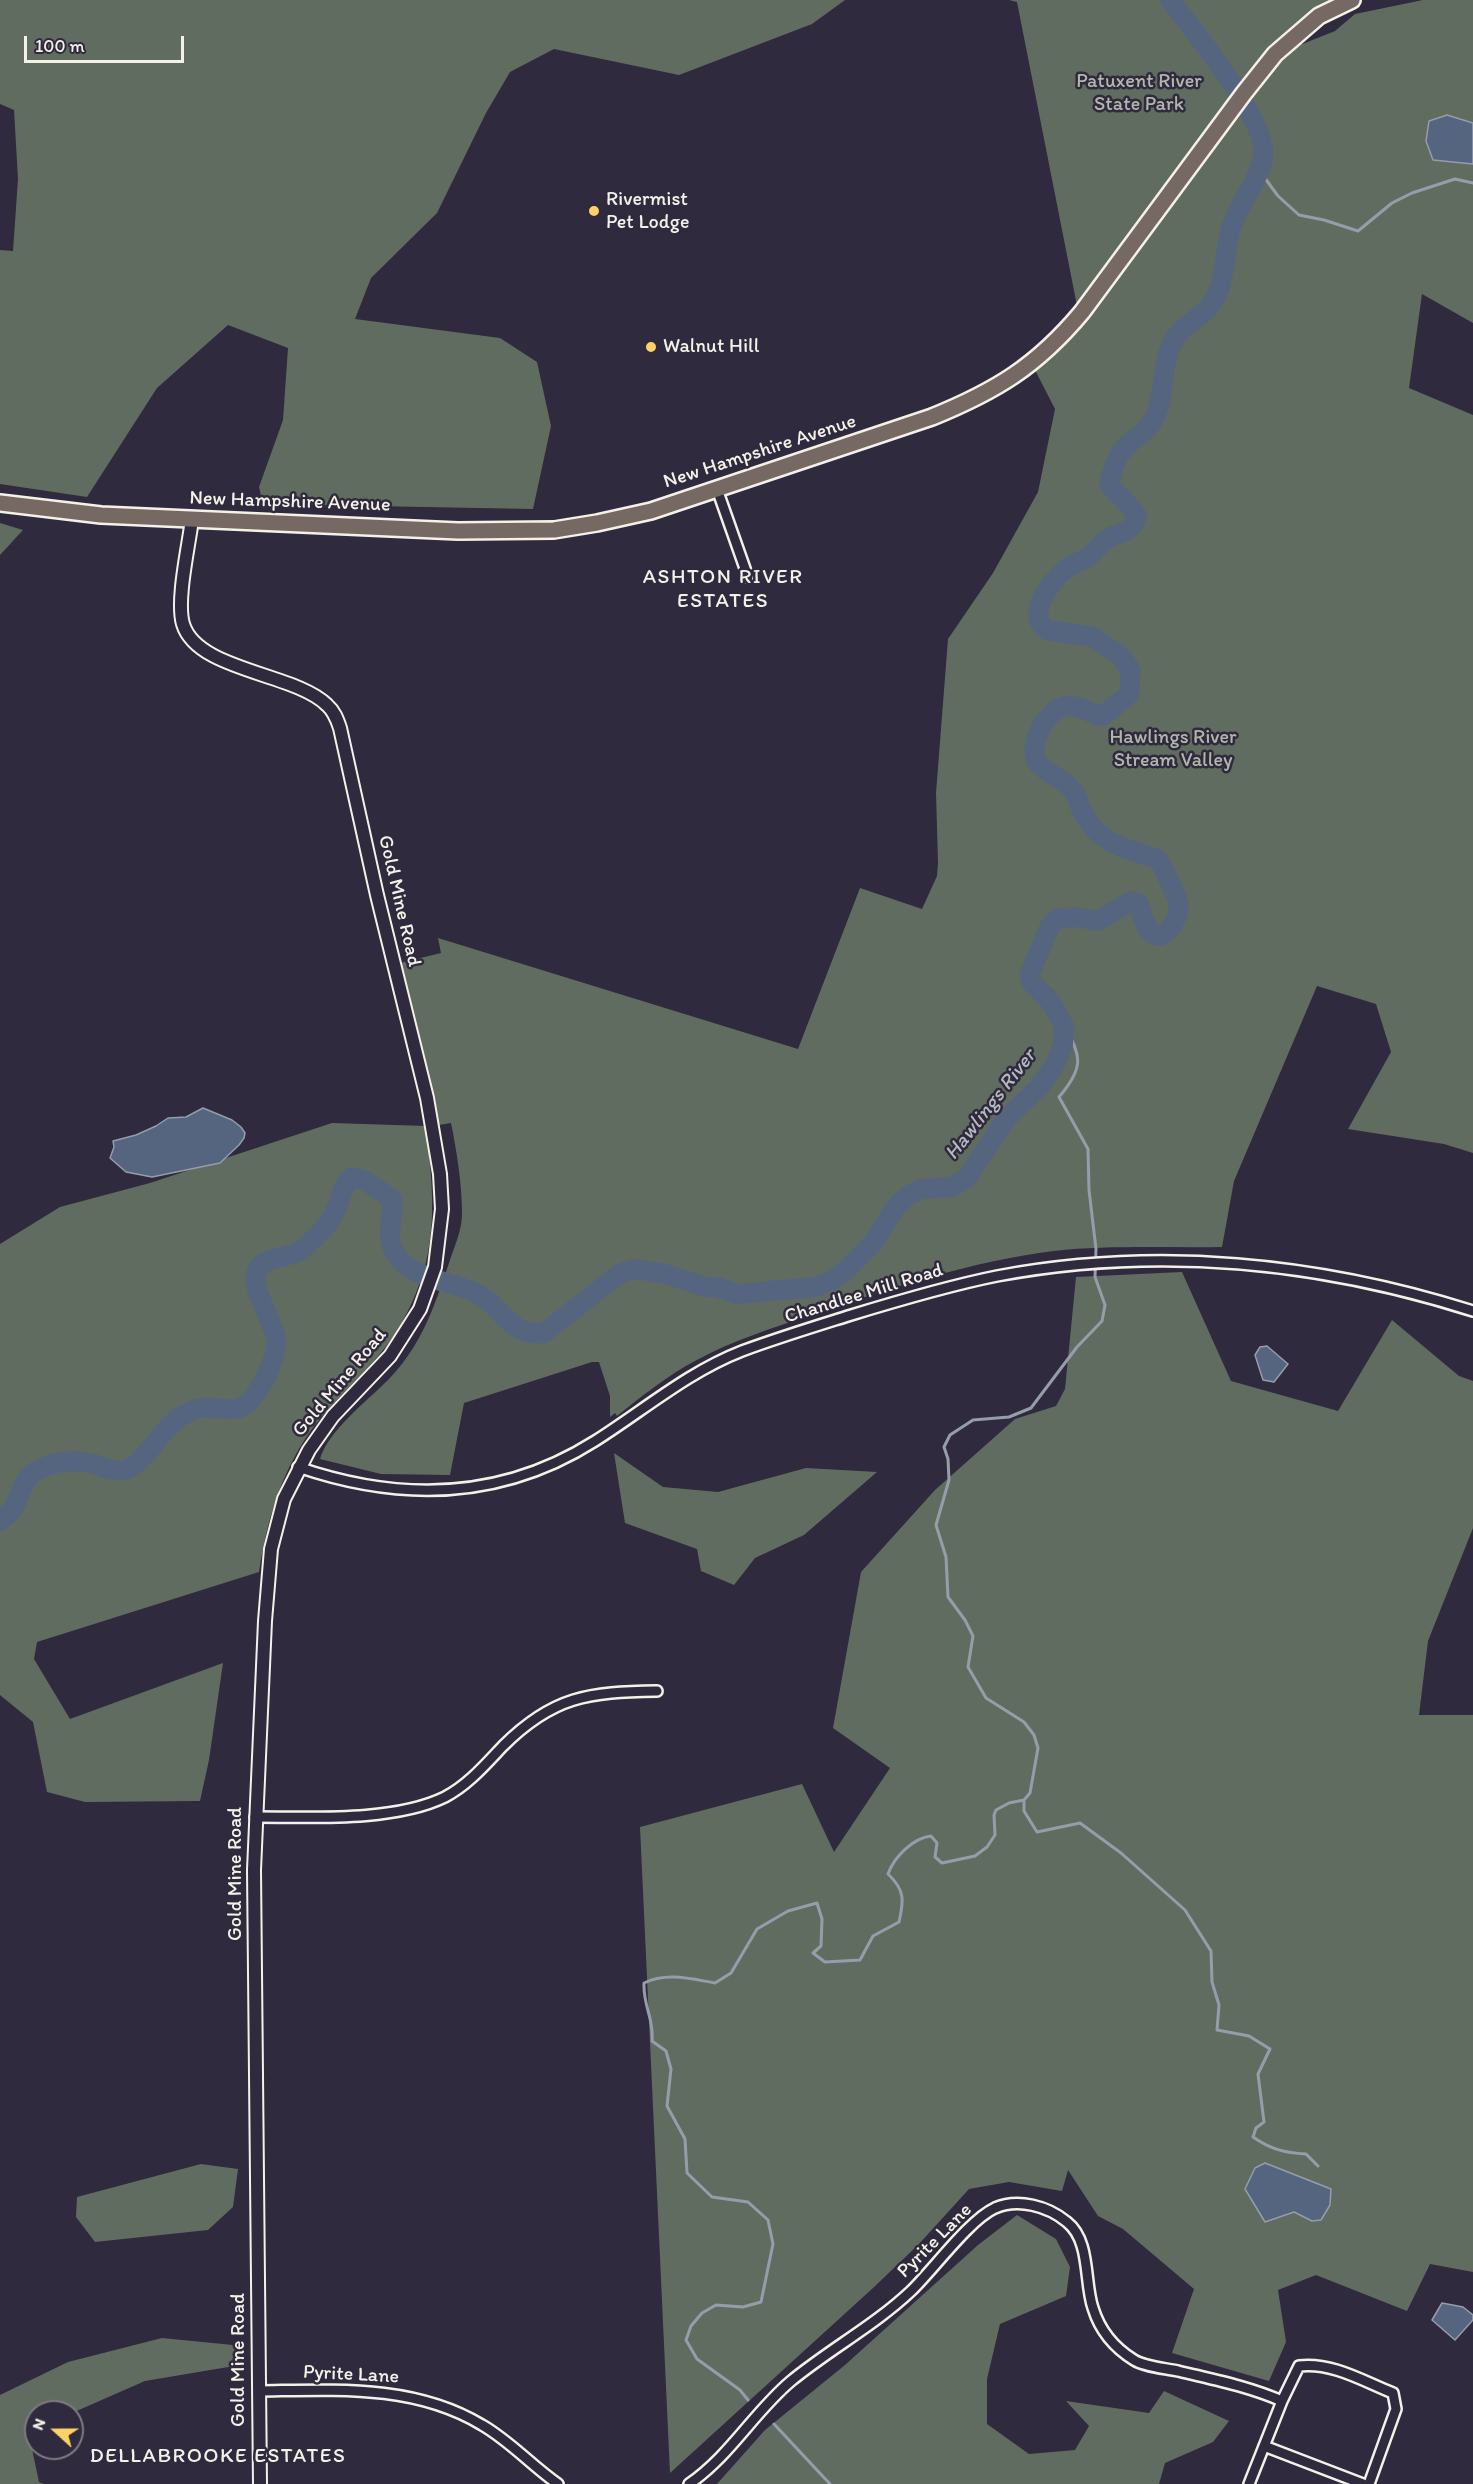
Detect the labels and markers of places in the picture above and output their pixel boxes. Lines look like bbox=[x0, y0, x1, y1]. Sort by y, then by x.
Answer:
place label: Rivermist Pet Lodge bbox=[606, 188, 689, 235]
marker: Rivermist Pet Lodge bbox=[587, 204, 601, 218]
place label: Walnut Hill bbox=[663, 335, 759, 359]
marker: Walnut Hill bbox=[644, 340, 658, 354]

